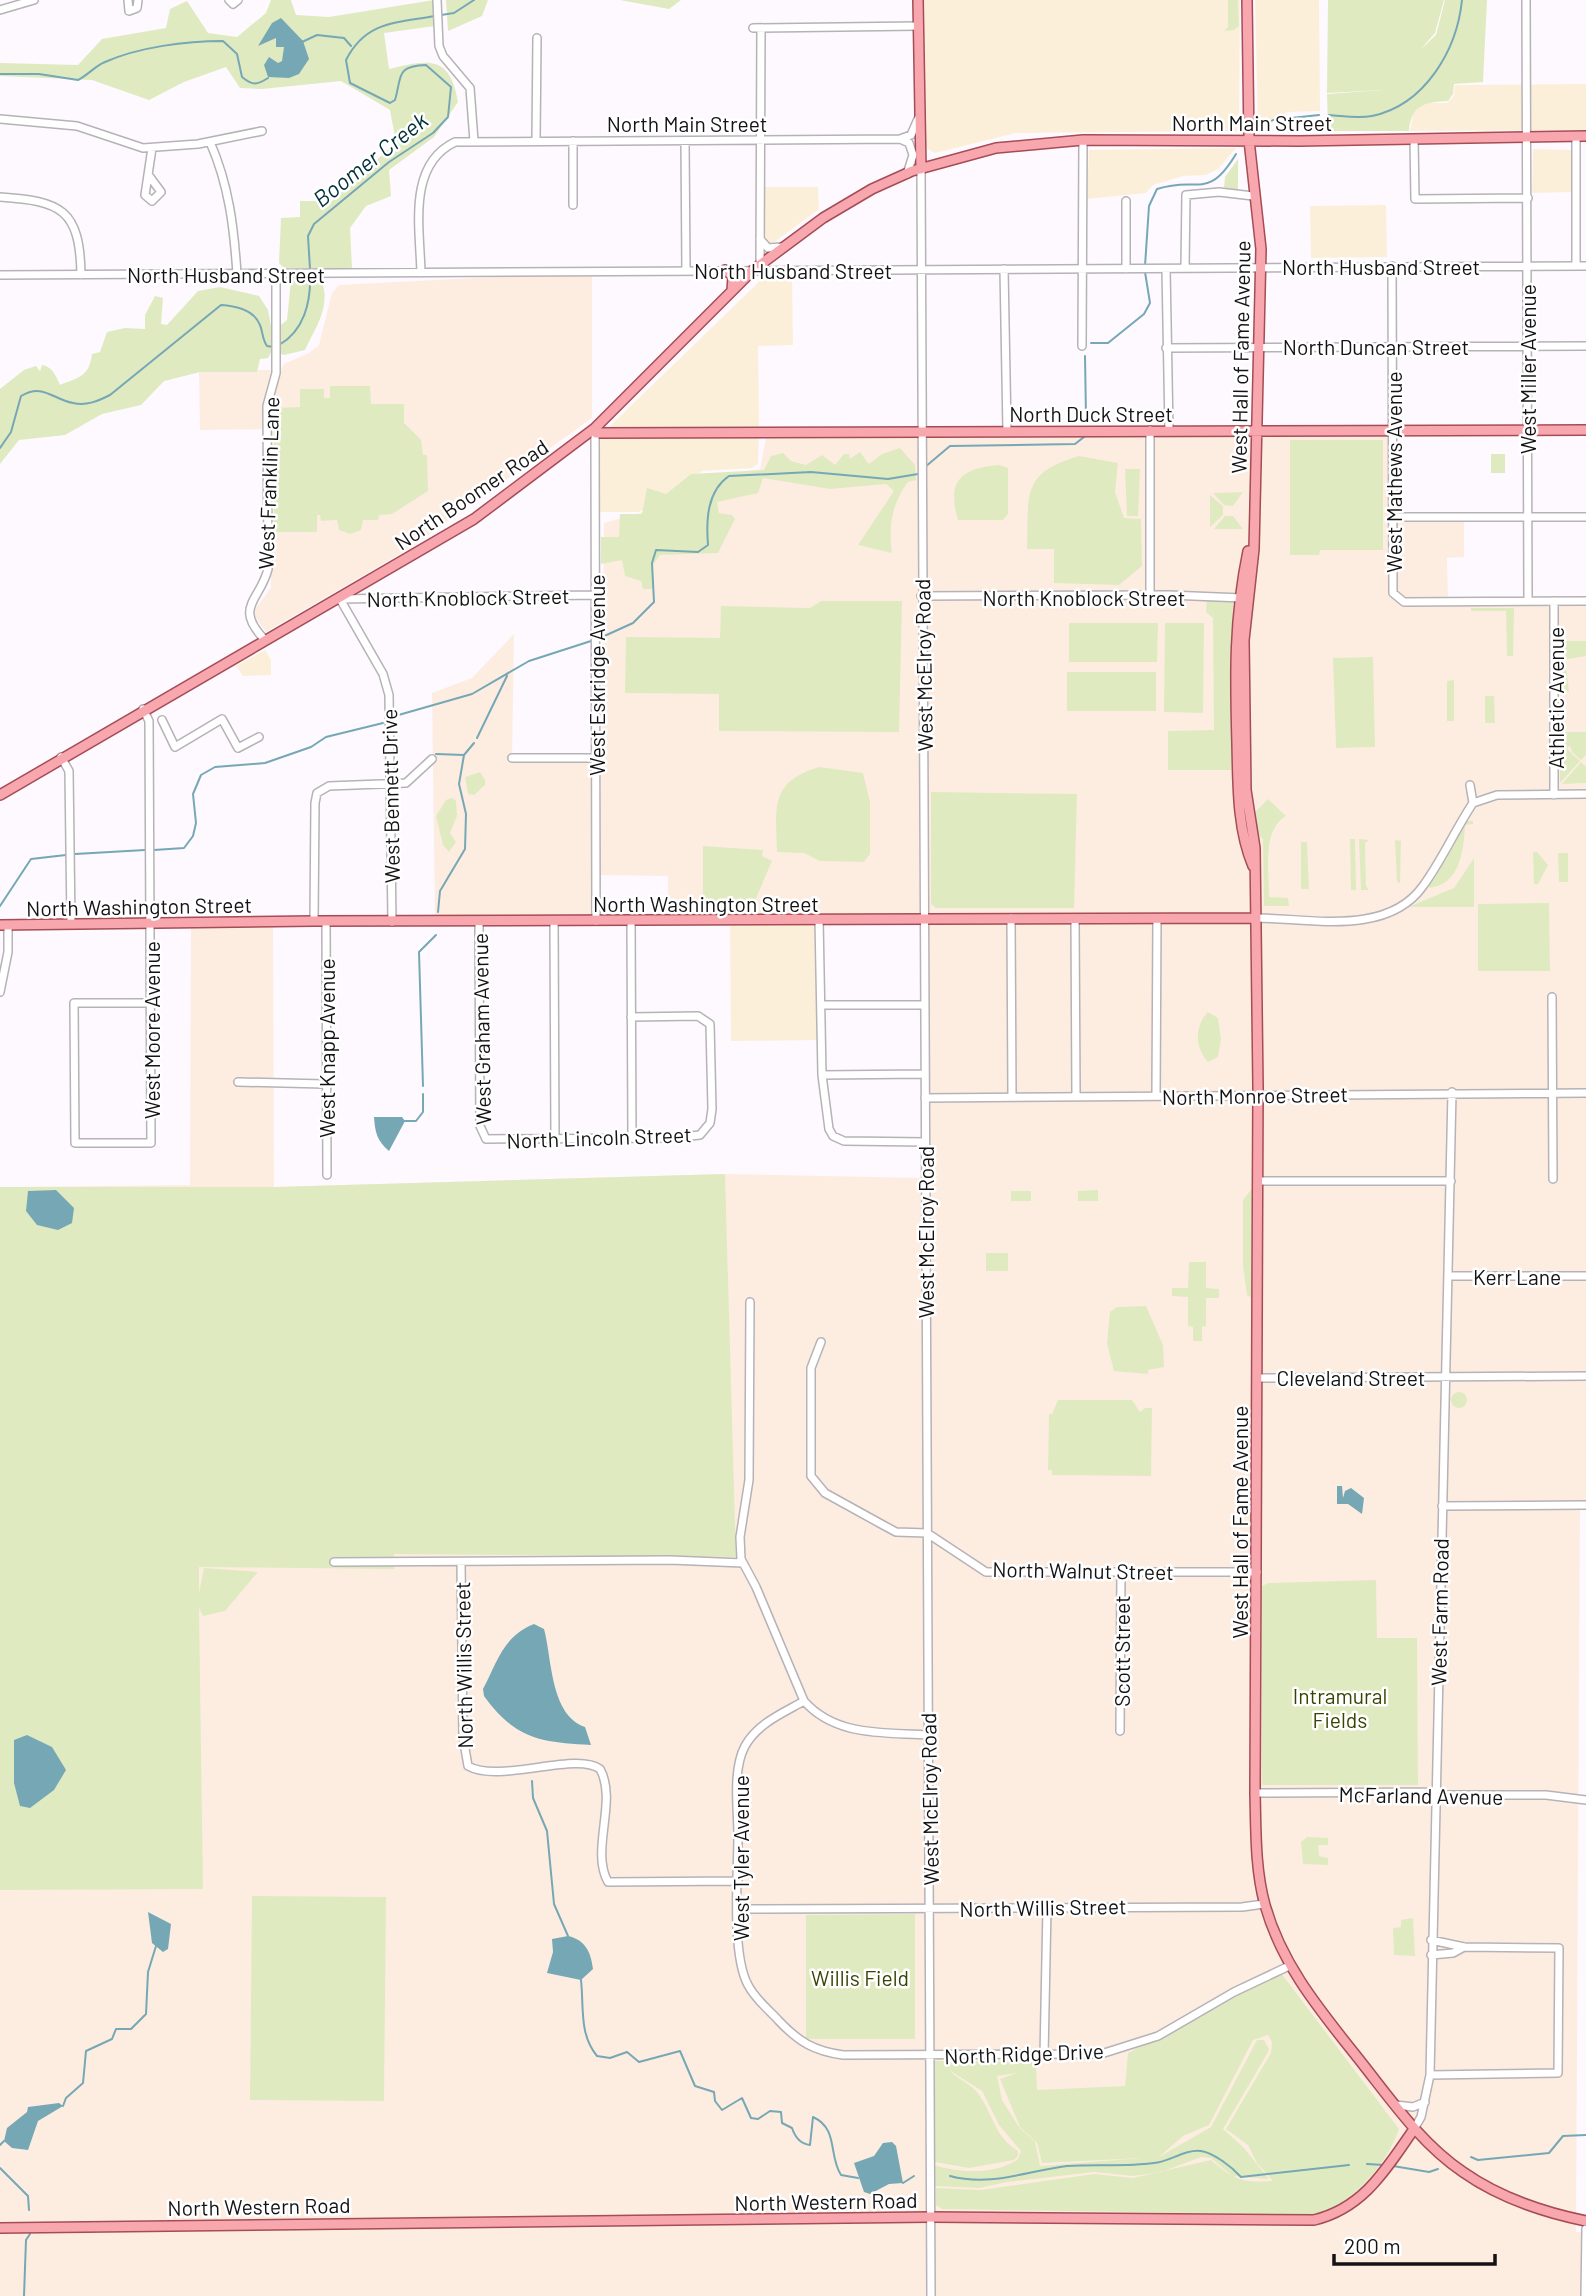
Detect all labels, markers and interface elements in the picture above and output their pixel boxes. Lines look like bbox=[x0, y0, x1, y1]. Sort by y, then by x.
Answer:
water label: Boomer Creek bbox=[307, 106, 433, 212]
street label: North Main Street bbox=[1172, 110, 1332, 135]
street label: North Main Street bbox=[607, 111, 767, 136]
street label: West Hall of Fame Avenue bbox=[1225, 240, 1255, 474]
street label: North Husband Street bbox=[1282, 254, 1480, 279]
street label: North Husband Street bbox=[694, 258, 892, 283]
street label: North Husband Street bbox=[127, 262, 325, 287]
street label: West Miller Avenue bbox=[1515, 284, 1540, 454]
street label: North Duncan Street bbox=[1283, 334, 1469, 359]
street label: West Mathews Avenue bbox=[1381, 371, 1406, 573]
street label: West Franklin Lane bbox=[252, 396, 284, 570]
street label: North Duck Street bbox=[1009, 401, 1173, 426]
street label: North Boomer Road bbox=[390, 433, 552, 555]
street label: West Eskridge Avenue bbox=[584, 574, 609, 776]
street label: West McElroy Road bbox=[909, 578, 937, 752]
street label: North Knoblock Street bbox=[366, 583, 570, 611]
street label: North Knoblock Street bbox=[983, 585, 1185, 610]
street label: Athletic Avenue bbox=[1543, 627, 1568, 769]
street label: West Bennett Drive bbox=[376, 709, 404, 883]
street label: North Washington Street bbox=[593, 891, 819, 916]
street label: North Washington Street bbox=[26, 892, 252, 920]
street label: West Graham Avenue bbox=[467, 933, 495, 1125]
street label: West Moore Avenue bbox=[139, 941, 164, 1119]
street label: West Knapp Avenue bbox=[314, 958, 339, 1138]
street label: North Monroe Street bbox=[1162, 1081, 1348, 1109]
street label: North Lincoln Street bbox=[506, 1121, 692, 1153]
street label: West McElroy Road bbox=[913, 1146, 938, 1318]
street label: Kerr Lane bbox=[1473, 1264, 1561, 1289]
street label: Cleveland Street bbox=[1276, 1365, 1426, 1390]
street label: West Hall of Fame Avenue bbox=[1227, 1406, 1252, 1639]
street label: West Farm Road bbox=[1425, 1538, 1453, 1686]
street label: North Walnut Street bbox=[992, 1556, 1174, 1584]
street label: North Willis Street bbox=[449, 1581, 477, 1749]
street label: Scott Street bbox=[1109, 1595, 1134, 1707]
park label: Intramural Fields bbox=[1293, 1683, 1387, 1732]
street label: West McElroy Road bbox=[915, 1712, 943, 1886]
street label: West Tyler Avenue bbox=[728, 1775, 753, 1941]
street label: McFarland Avenue bbox=[1338, 1781, 1504, 1809]
street label: North Willis Street bbox=[959, 1893, 1127, 1921]
park label: Willis Field bbox=[811, 1965, 909, 1990]
street label: North Ridge Drive bbox=[944, 2038, 1104, 2068]
street label: North Western Road bbox=[734, 2187, 918, 2215]
street label: North Western Road bbox=[167, 2192, 351, 2220]
scale bar bbox=[1334, 2222, 1495, 2266]
text: 200 m bbox=[1344, 2233, 1401, 2258]

